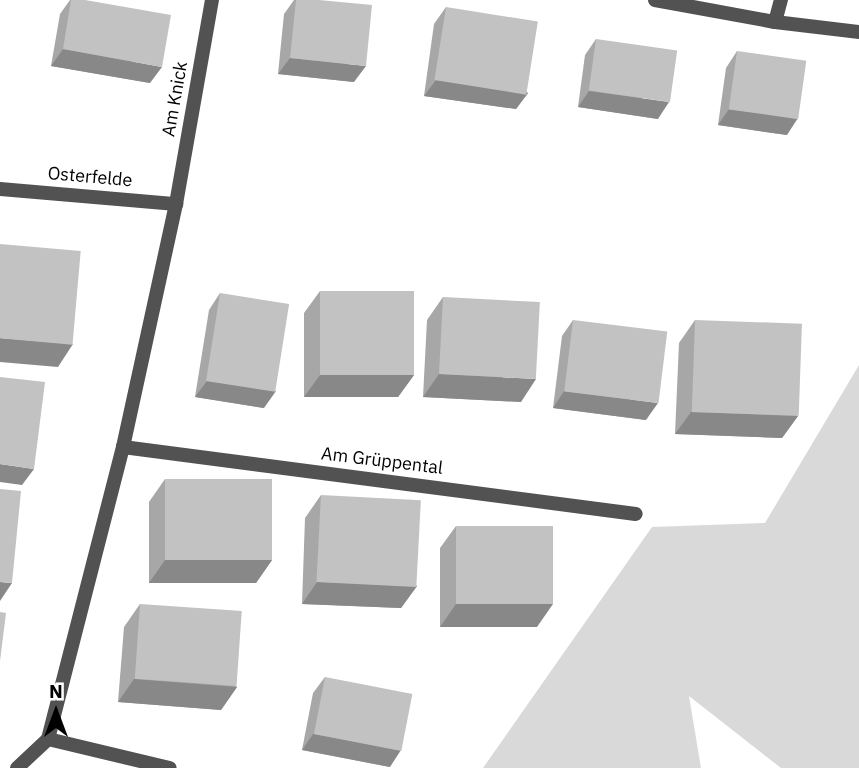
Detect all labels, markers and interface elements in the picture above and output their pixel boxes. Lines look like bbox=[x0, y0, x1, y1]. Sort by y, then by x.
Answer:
street label: Am Knick bbox=[158, 60, 192, 138]
street label: Osterfelde bbox=[47, 163, 133, 191]
street label: Am Grüppental bbox=[320, 443, 444, 479]
north arrow bbox=[21, 677, 91, 747]
text: N bbox=[49, 679, 63, 703]

